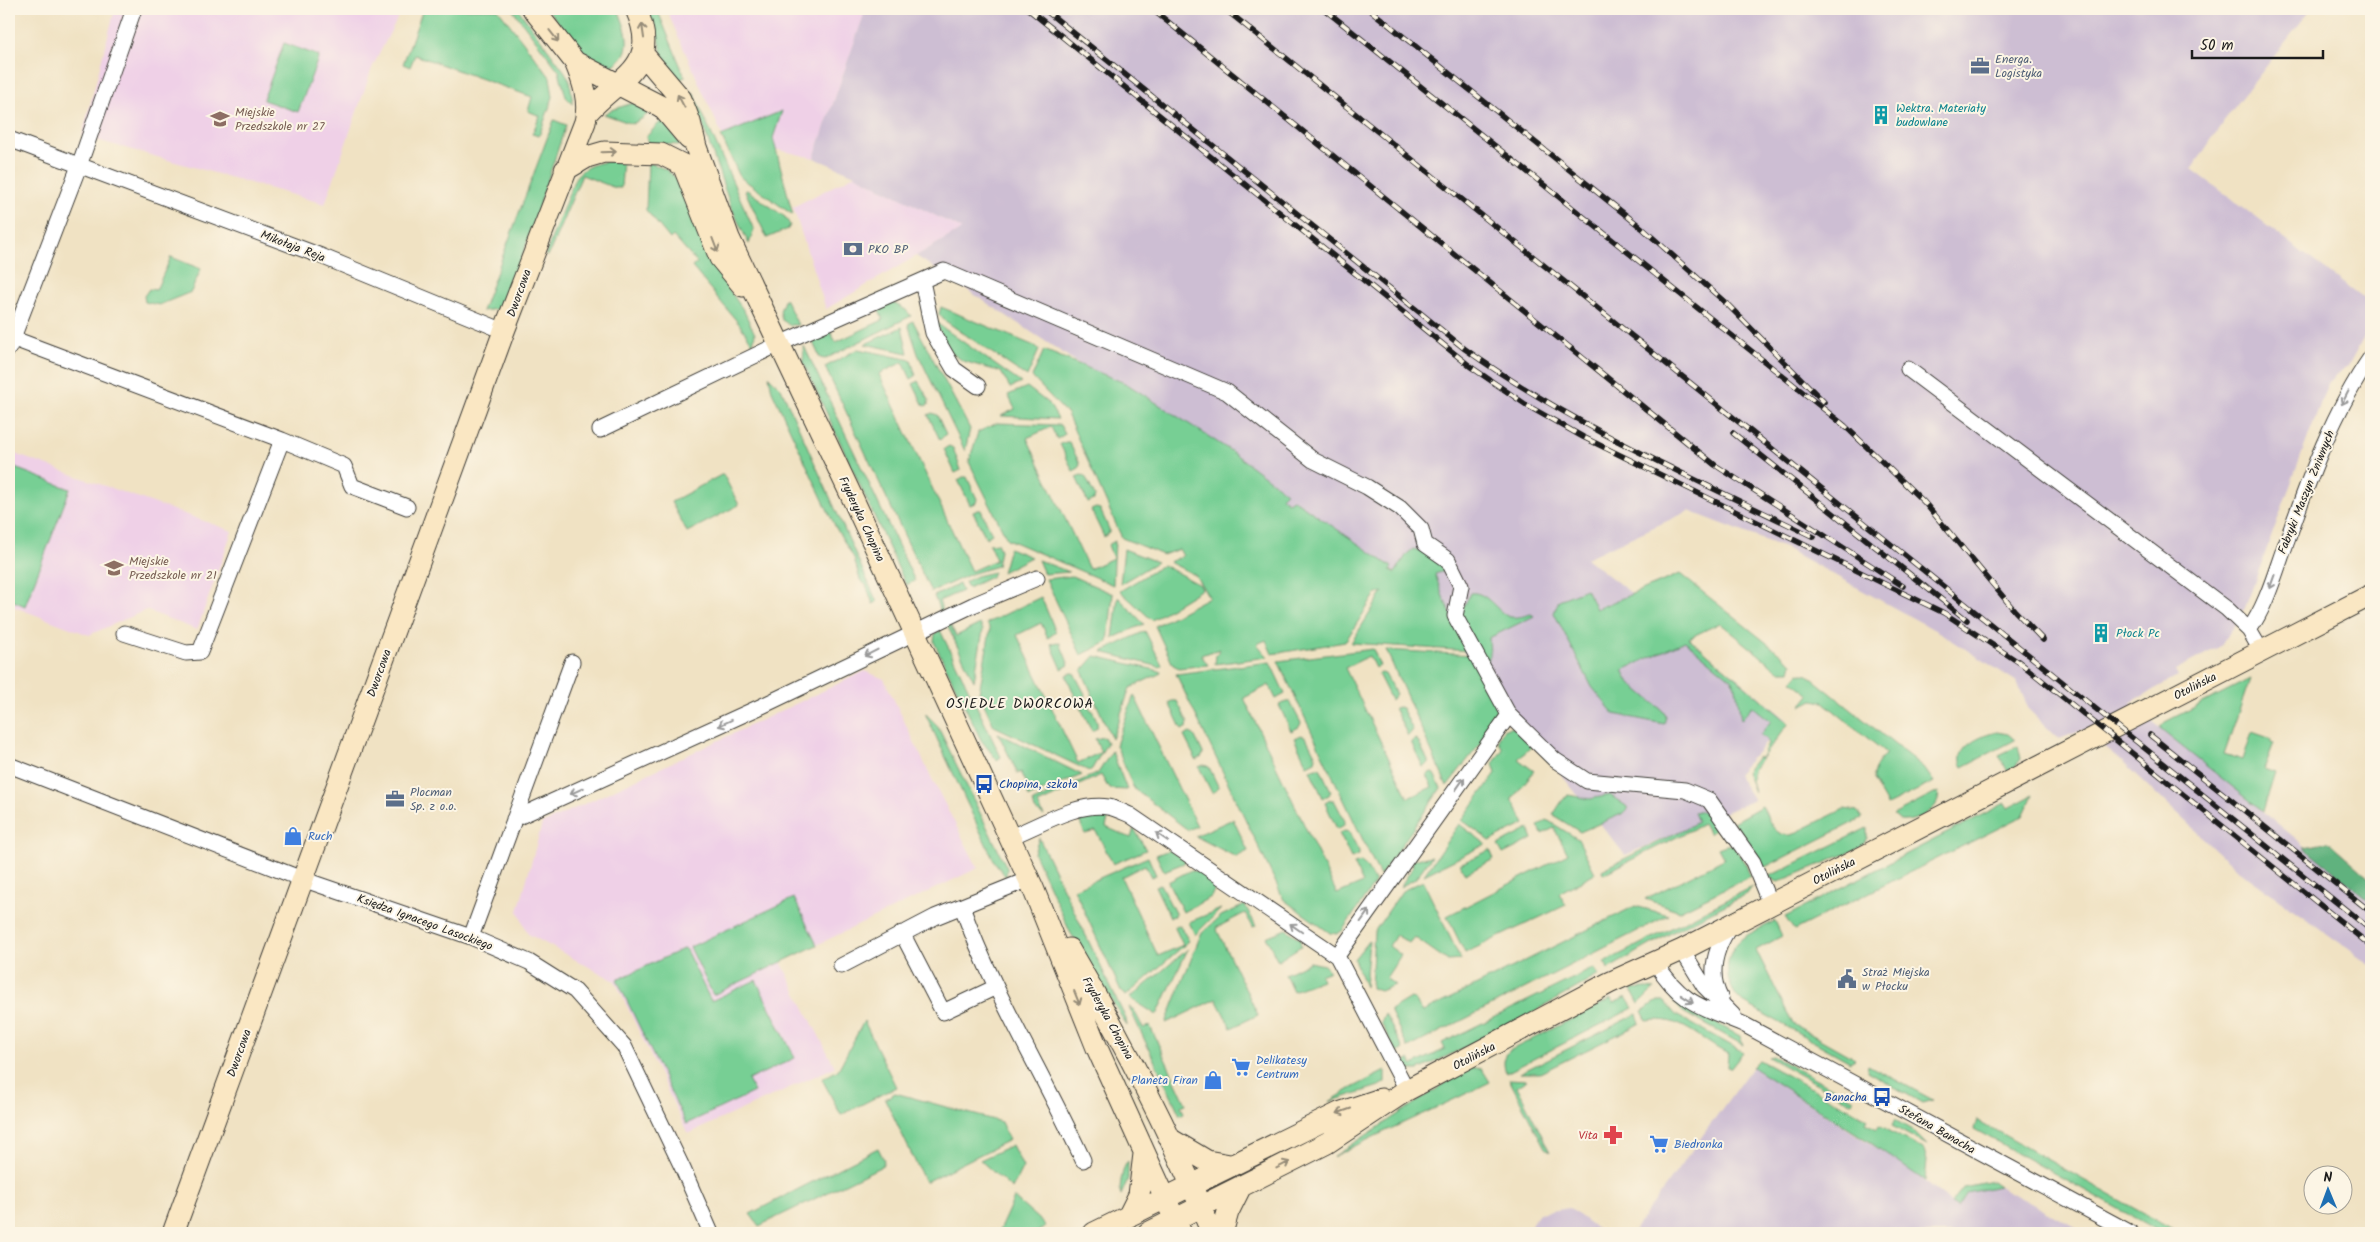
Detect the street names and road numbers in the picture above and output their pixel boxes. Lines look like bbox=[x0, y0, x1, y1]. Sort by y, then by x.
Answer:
street label: Mikołaja Reja bbox=[258, 225, 328, 268]
street label: Dworcowa bbox=[502, 266, 537, 320]
street label: Fabryki Maszyn Żniwnych bbox=[2273, 427, 2340, 557]
street label: Fryderyka Chopina bbox=[833, 473, 890, 566]
street label: Dworcowa bbox=[362, 646, 397, 700]
street label: Otolińska bbox=[2170, 667, 2220, 705]
street label: Otolińska bbox=[1809, 852, 1859, 890]
street label: Księdza Ignacego Lasockiego bbox=[354, 889, 495, 956]
street label: Fryderyka Chopina bbox=[1077, 973, 1138, 1064]
street label: Dworcowa bbox=[222, 1026, 257, 1080]
street label: Otolińska bbox=[1449, 1037, 1499, 1076]
street label: Stefana Banacha bbox=[1895, 1100, 1979, 1159]

